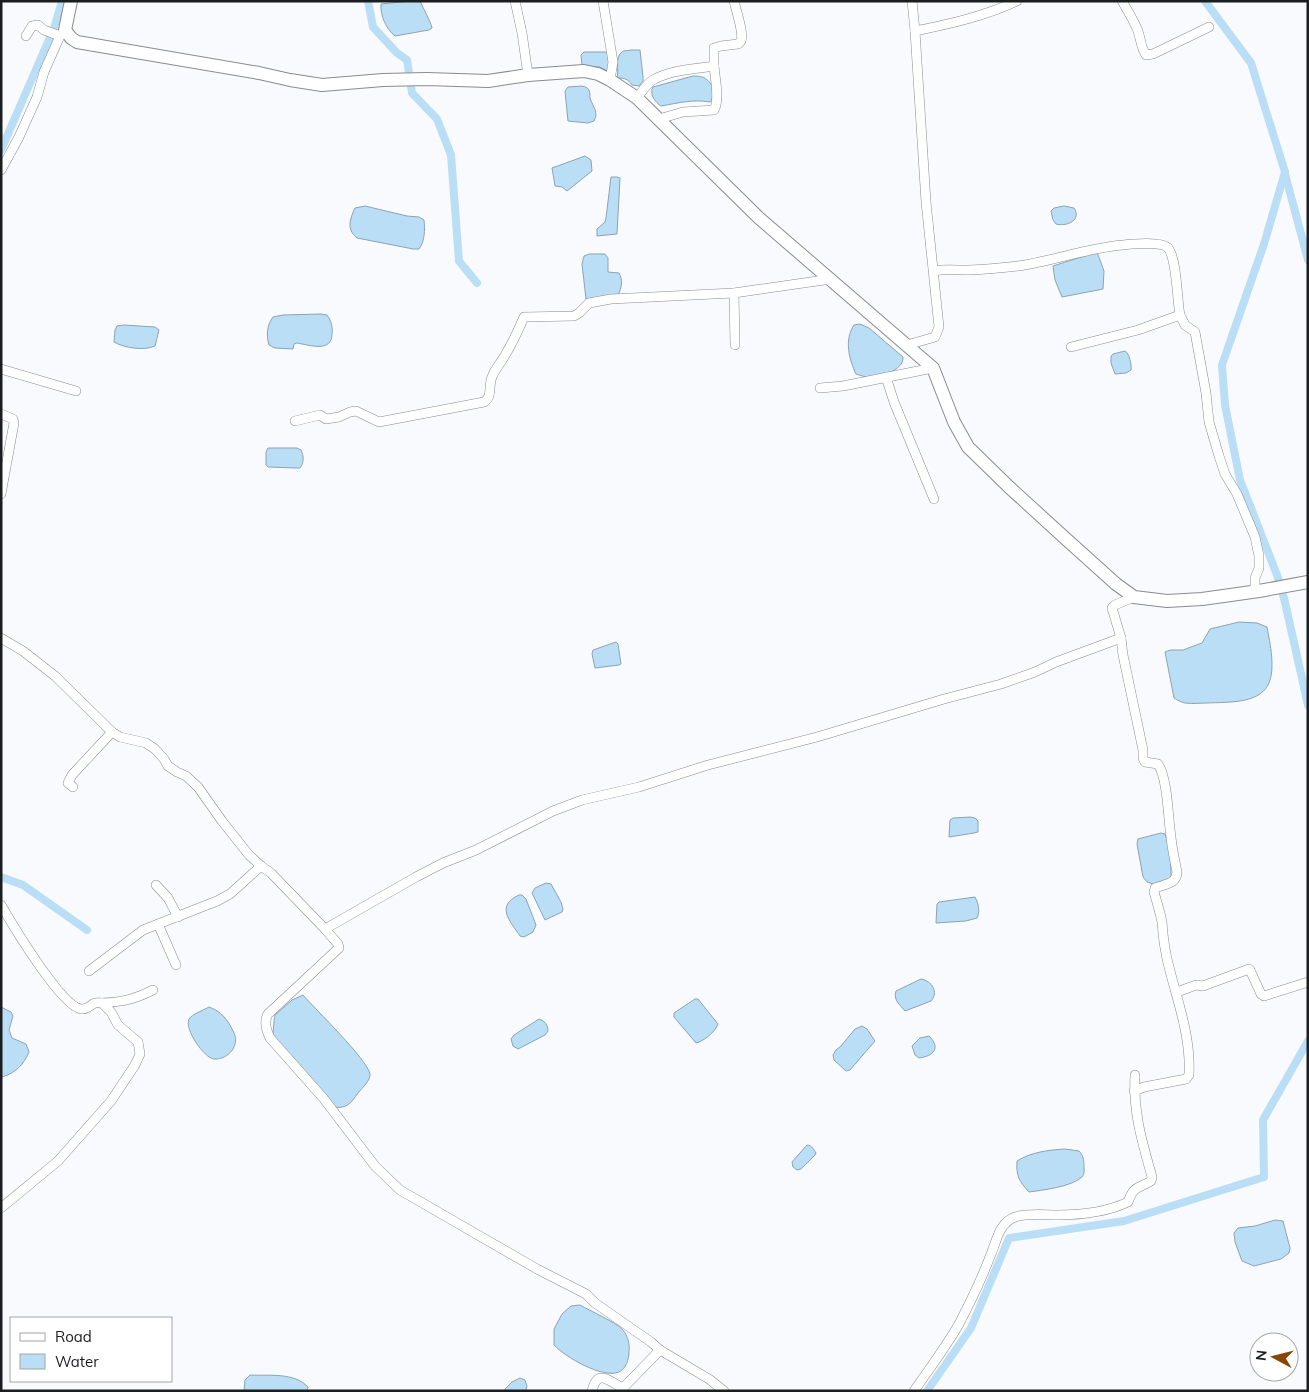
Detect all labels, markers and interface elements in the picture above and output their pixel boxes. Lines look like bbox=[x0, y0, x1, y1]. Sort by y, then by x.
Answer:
legend bbox=[10, 1317, 172, 1382]
text: Road bbox=[55, 1327, 92, 1346]
north arrow bbox=[1249, 1332, 1299, 1382]
text: N bbox=[1252, 1349, 1271, 1362]
text: Water bbox=[55, 1352, 99, 1371]

